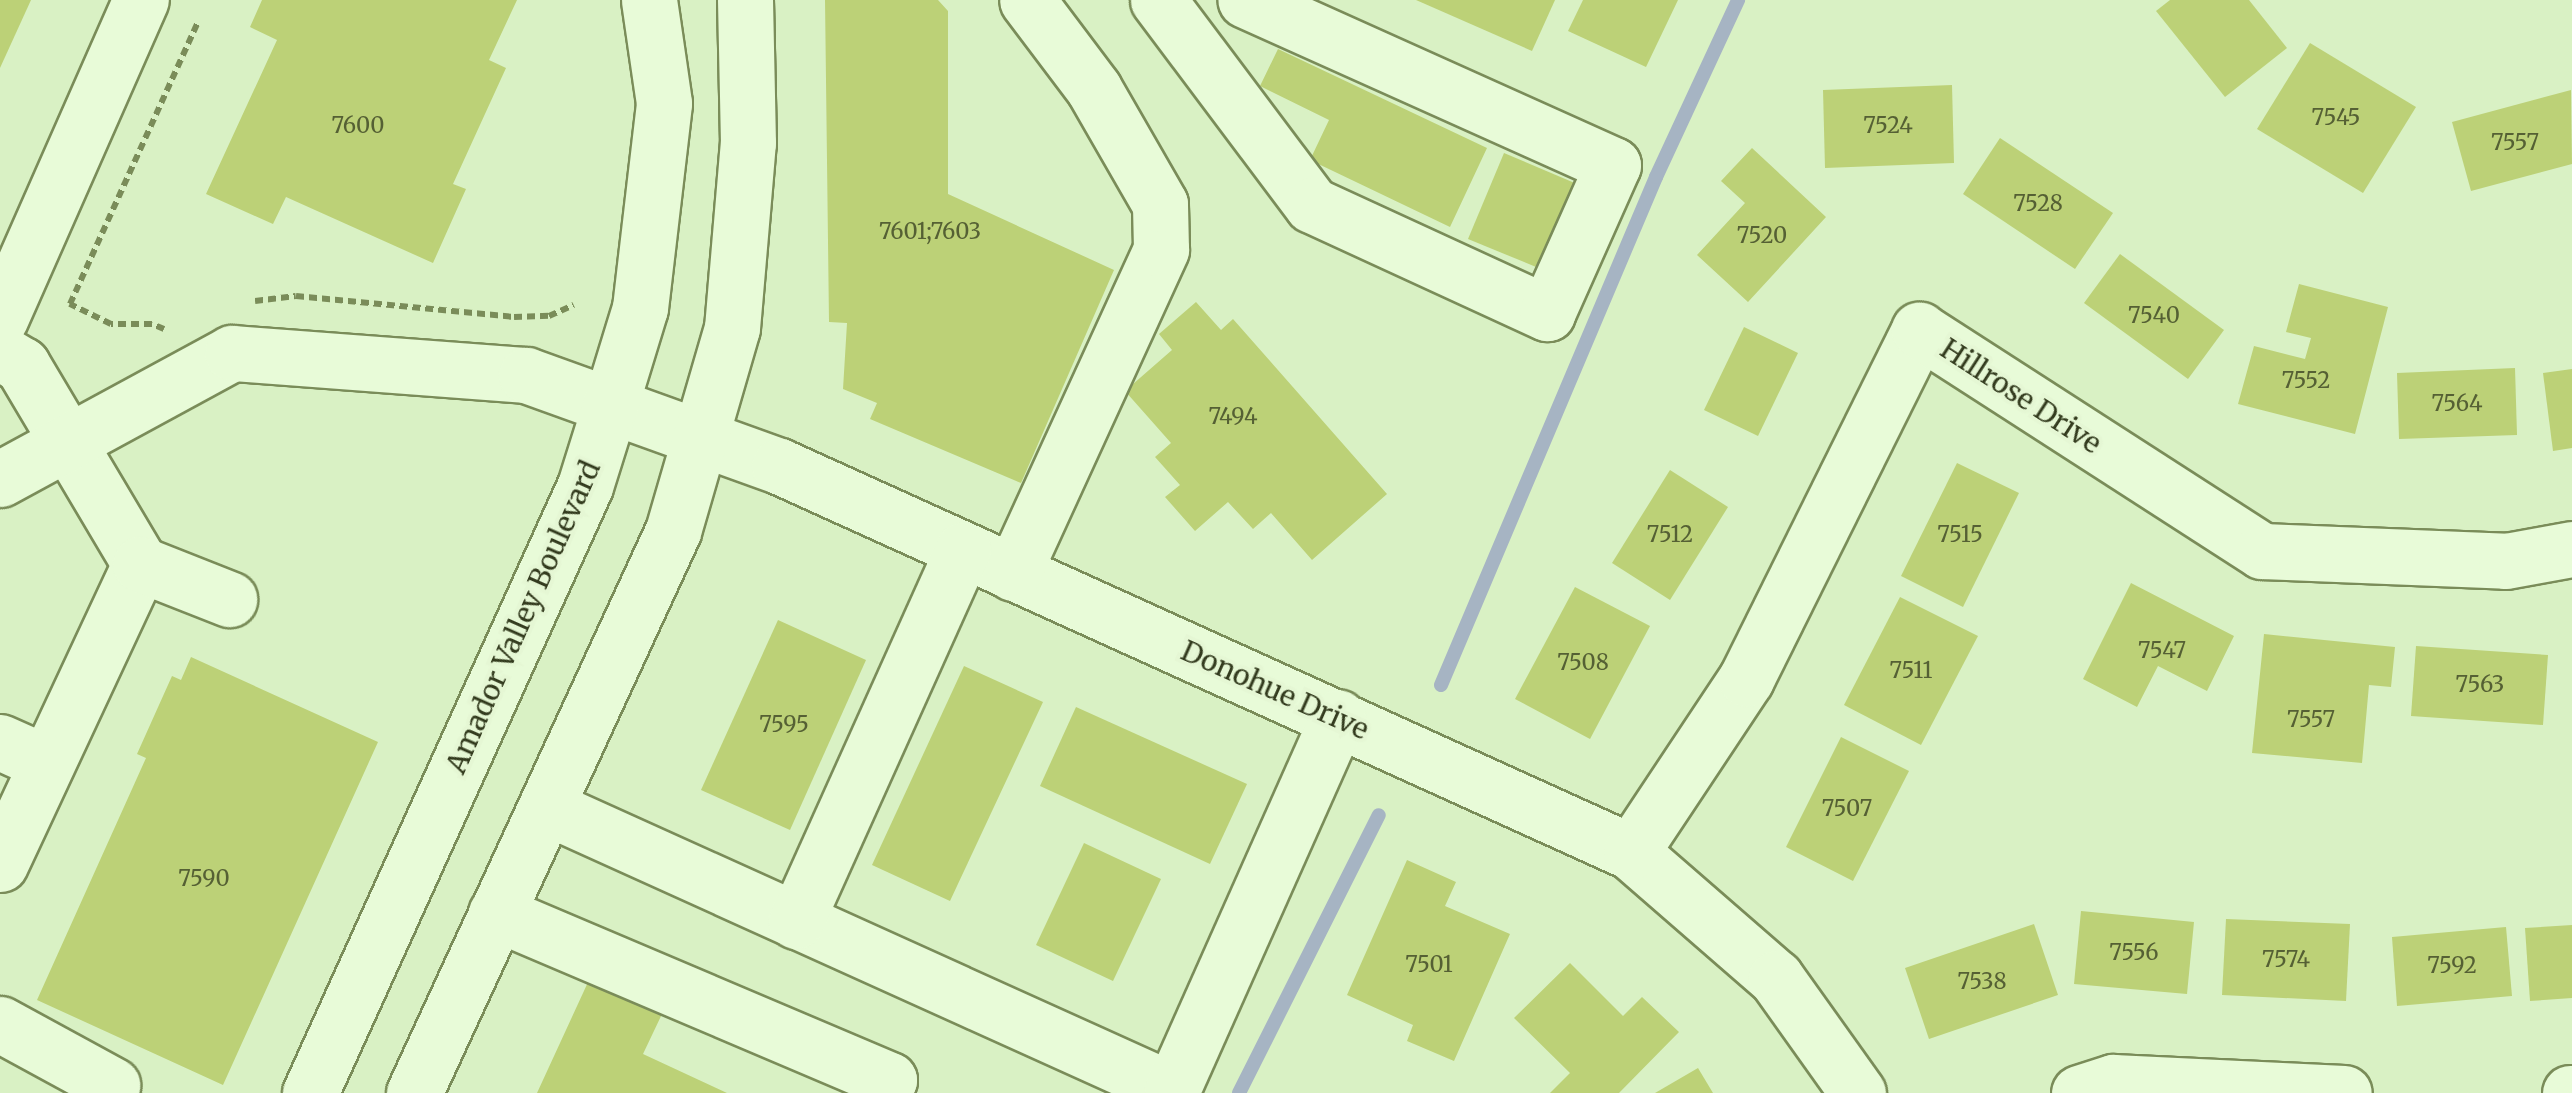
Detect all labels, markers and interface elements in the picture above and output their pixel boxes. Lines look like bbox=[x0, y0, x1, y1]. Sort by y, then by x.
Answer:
house number: 7545 bbox=[2312, 105, 2360, 131]
house number: 7600 bbox=[331, 113, 385, 139]
house number: 7524 bbox=[1863, 113, 1913, 139]
house number: 7557 bbox=[2491, 130, 2539, 156]
house number: 7528 bbox=[2013, 191, 2063, 217]
house number: 7601;7603 bbox=[879, 219, 981, 245]
house number: 7520 bbox=[1737, 223, 1787, 249]
house number: 7540 bbox=[2128, 303, 2180, 329]
street label: Hillrose Drive bbox=[1934, 332, 2108, 460]
house number: 7552 bbox=[2282, 368, 2330, 394]
house number: 7564 bbox=[2431, 391, 2483, 417]
house number: 7494 bbox=[1208, 404, 1258, 430]
street label: Amador Valley Boulevard bbox=[439, 456, 607, 778]
house number: 7512 bbox=[1647, 522, 1693, 548]
house number: 7515 bbox=[1937, 522, 1983, 548]
street label: Donohue Drive bbox=[1176, 634, 1374, 746]
house number: 7547 bbox=[2138, 638, 2186, 664]
house number: 7508 bbox=[1557, 650, 1609, 676]
house number: 7511 bbox=[1890, 658, 1932, 684]
house number: 7563 bbox=[2456, 672, 2504, 698]
house number: 7557 bbox=[2287, 707, 2335, 733]
house number: 7595 bbox=[759, 712, 809, 738]
house number: 7507 bbox=[1822, 796, 1872, 822]
house number: 7590 bbox=[178, 866, 230, 892]
house number: 7556 bbox=[2109, 940, 2159, 966]
house number: 7574 bbox=[2262, 947, 2310, 973]
house number: 7501 bbox=[1405, 952, 1453, 978]
house number: 7592 bbox=[2427, 953, 2477, 979]
house number: 7538 bbox=[1957, 969, 2007, 995]

